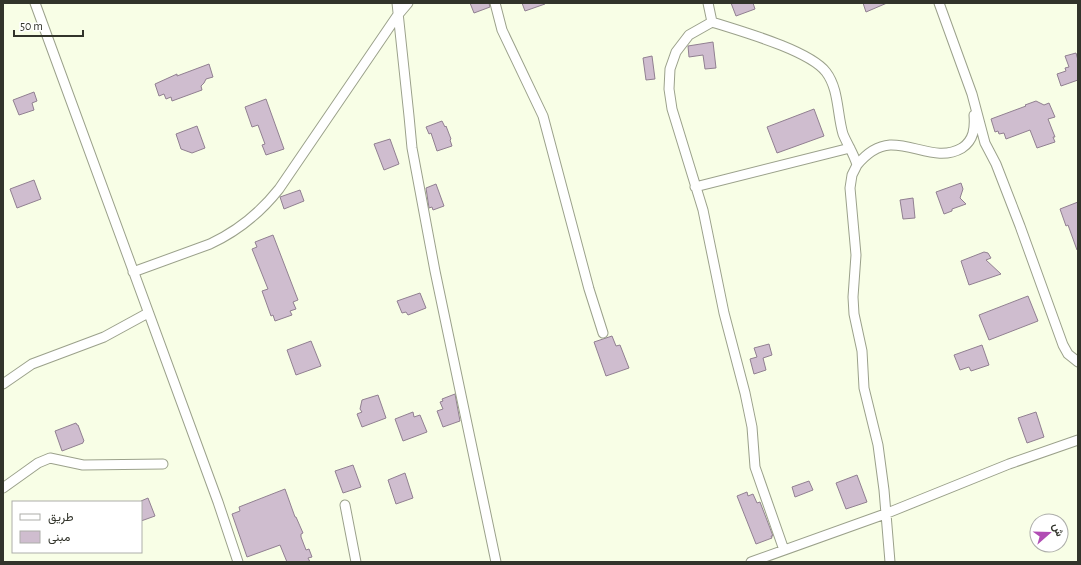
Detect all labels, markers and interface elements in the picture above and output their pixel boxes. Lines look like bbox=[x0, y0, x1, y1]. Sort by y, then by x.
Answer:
scale bar bbox=[14, 12, 83, 38]
text: 50 m bbox=[20, 20, 43, 32]
legend bbox=[12, 501, 142, 553]
text: طريق bbox=[48, 511, 74, 525]
north arrow bbox=[1029, 513, 1069, 553]
text: ش bbox=[1050, 522, 1065, 538]
text: مبنى bbox=[48, 531, 70, 545]

